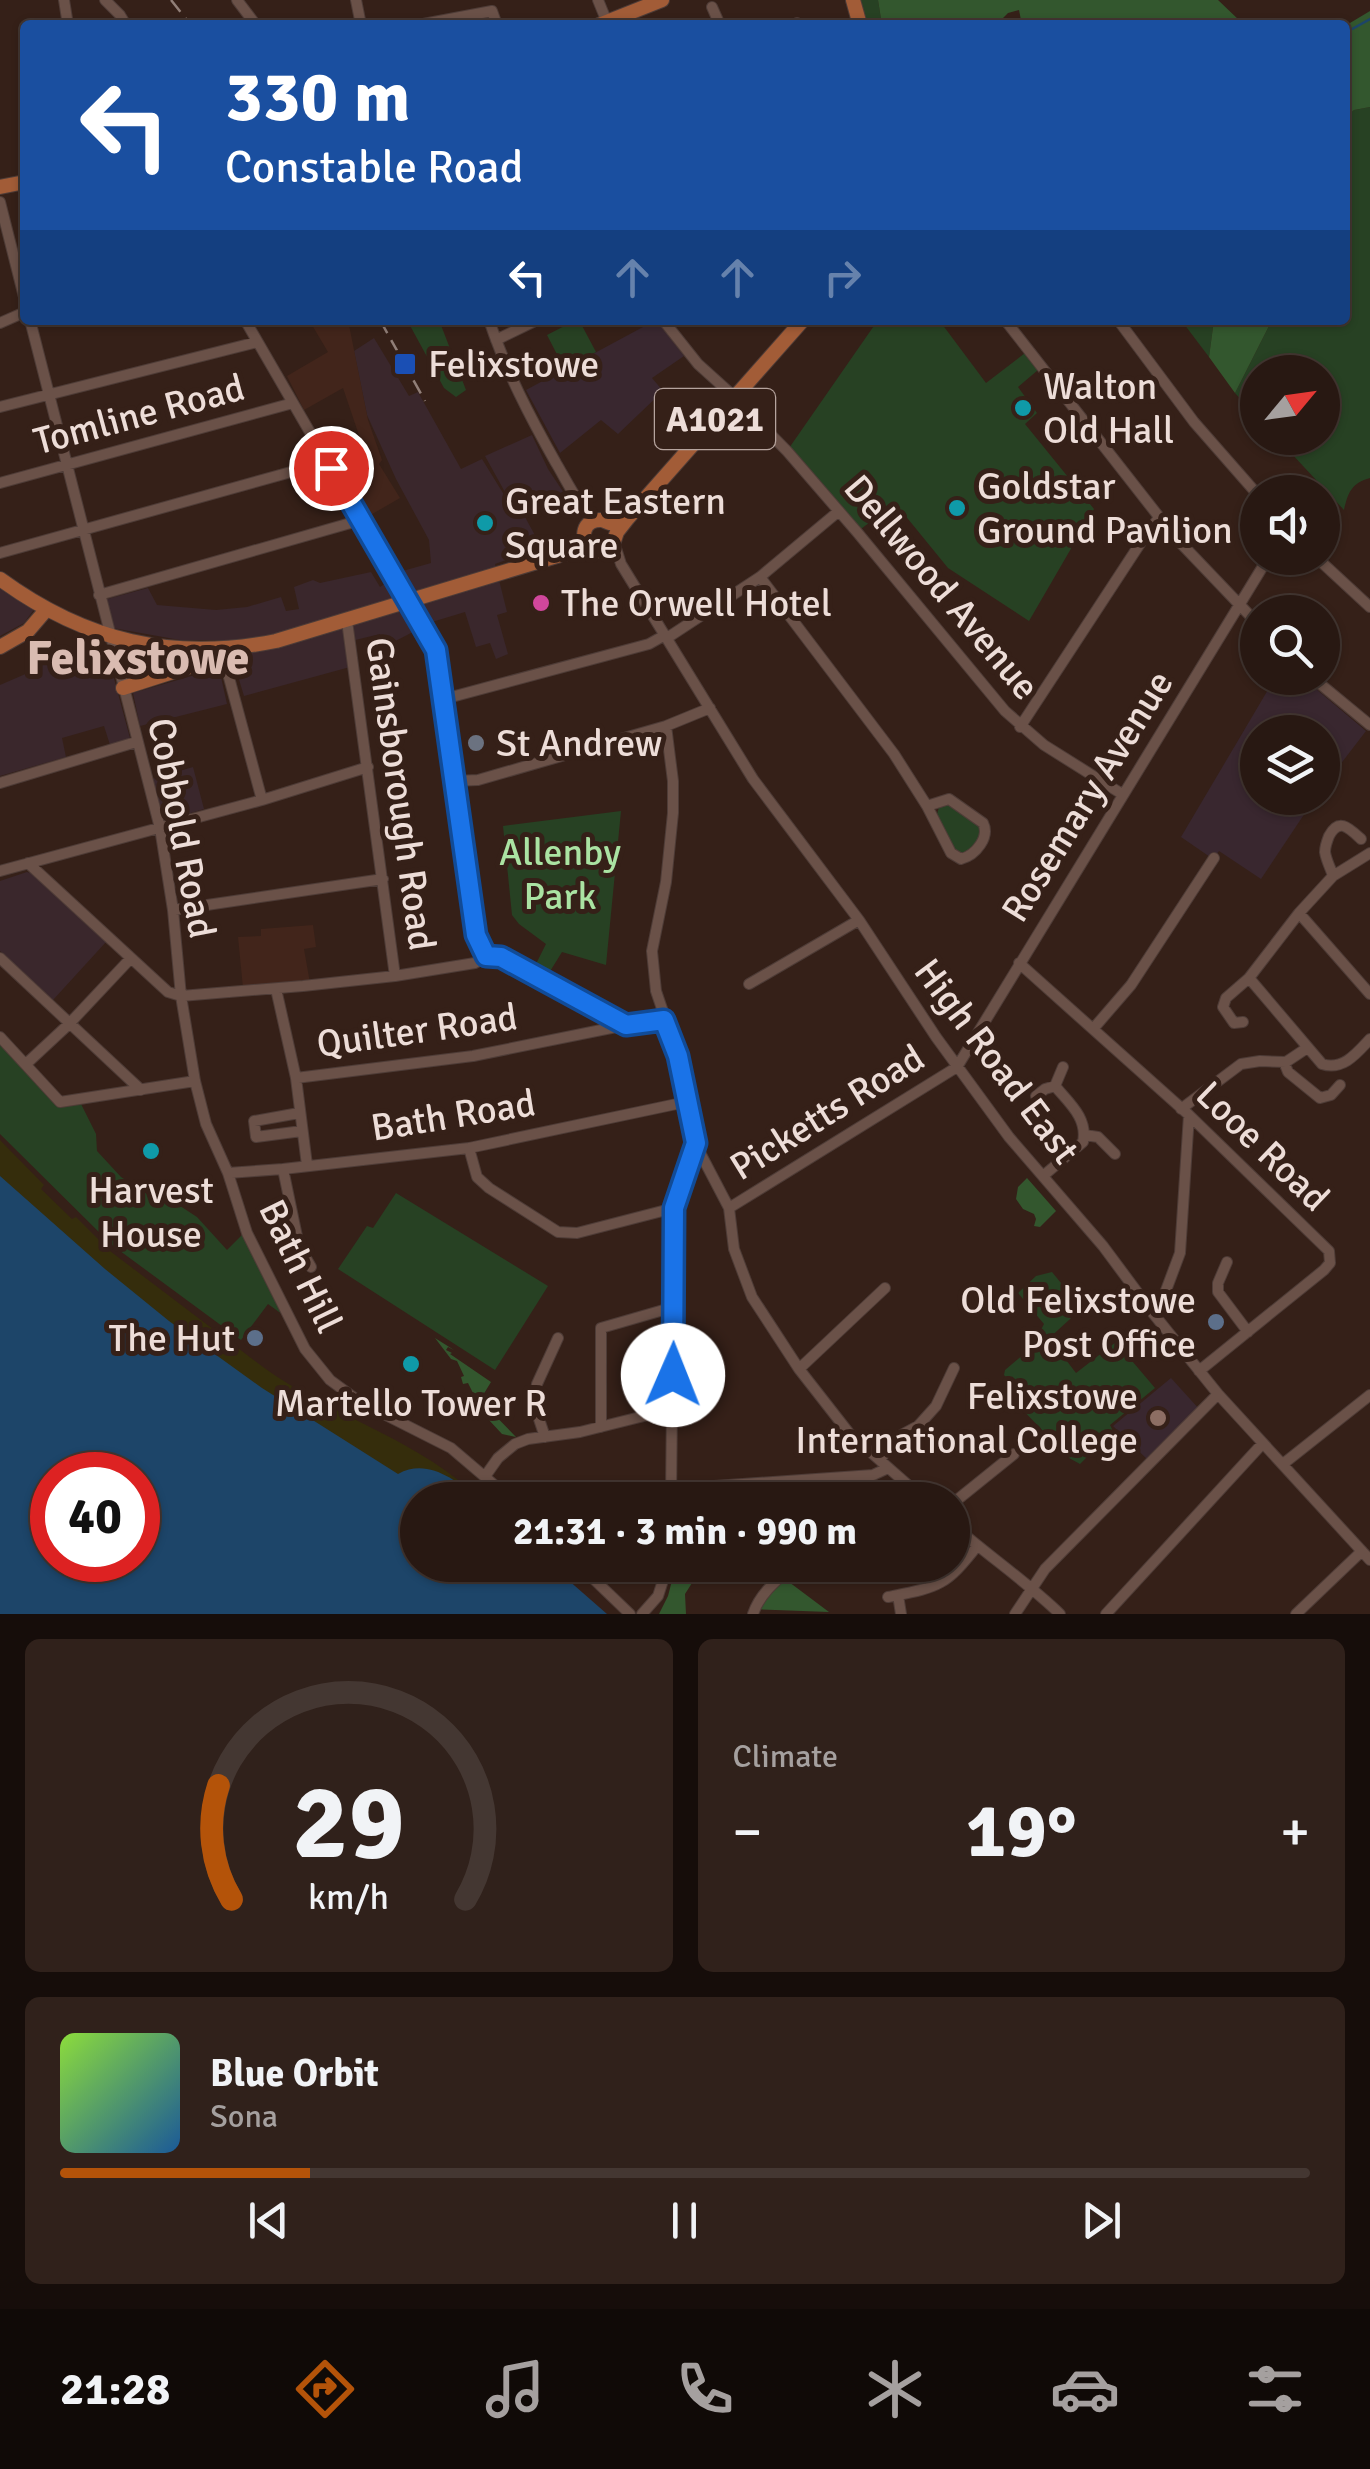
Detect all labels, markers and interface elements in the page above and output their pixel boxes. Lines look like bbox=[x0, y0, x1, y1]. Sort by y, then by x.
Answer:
text: 330 m bbox=[225, 54, 410, 140]
icon: left bbox=[60, 60, 190, 190]
text: Constable Road bbox=[225, 140, 523, 195]
icon: left bbox=[500, 250, 555, 305]
icon: ahead bbox=[605, 250, 660, 305]
icon: ahead bbox=[710, 250, 765, 305]
icon: right bbox=[815, 250, 870, 305]
place label: Felixstowe bbox=[428, 341, 599, 388]
marker: Felixstowe bbox=[392, 351, 418, 377]
north arrow bbox=[1240, 355, 1340, 455]
map controls bbox=[1240, 355, 1340, 815]
place label: Walton Old Hall bbox=[1043, 363, 1174, 454]
street label: Tomline Road bbox=[29, 364, 250, 465]
road number: A1021 bbox=[655, 389, 775, 449]
marker: Walton Old Hall bbox=[1012, 397, 1034, 419]
pin bbox=[289, 426, 374, 511]
icon: arrive bbox=[304, 441, 359, 496]
place label: Goldstar Ground Pavilion bbox=[977, 463, 1233, 554]
street label: Dellwood Avenue bbox=[834, 465, 1049, 709]
button: sound bbox=[1240, 475, 1340, 575]
place label: Great Eastern Square bbox=[505, 478, 726, 569]
marker: Goldstar Ground Pavilion bbox=[946, 497, 968, 519]
marker: Great Eastern Square bbox=[474, 512, 496, 534]
place label: The Orwell Hotel bbox=[561, 580, 832, 627]
marker: The Orwell Hotel bbox=[530, 592, 552, 614]
button: search bbox=[1240, 595, 1340, 695]
district label: Felixstowe bbox=[26, 629, 250, 688]
street label: Gainsborough Road bbox=[355, 635, 446, 954]
street label: Rosemary Avenue bbox=[991, 662, 1183, 931]
street label: Cobbold Road bbox=[137, 714, 226, 942]
button: layers bbox=[1240, 715, 1340, 815]
place label: St Andrew bbox=[496, 720, 662, 767]
marker: St Andrew bbox=[465, 732, 487, 754]
park label: Allenby Park bbox=[499, 829, 621, 920]
street label: High Road East bbox=[904, 949, 1089, 1173]
street label: Quilter Road bbox=[314, 993, 520, 1068]
street label: Picketts Road bbox=[722, 1034, 933, 1191]
street label: Looe Road bbox=[1186, 1071, 1339, 1221]
street label: Bath Road bbox=[368, 1079, 539, 1152]
marker: Harvest House bbox=[140, 1140, 162, 1162]
place label: Harvest House bbox=[88, 1167, 214, 1258]
street label: Bath Hill bbox=[248, 1192, 353, 1340]
place label: Old Felixstowe Post Office bbox=[960, 1277, 1196, 1368]
marker: Old Felixstowe Post Office bbox=[1205, 1311, 1227, 1333]
place label: The Hut bbox=[109, 1315, 235, 1362]
position arrow bbox=[621, 1323, 725, 1427]
marker: The Hut bbox=[244, 1327, 266, 1349]
marker: Martello Tower R bbox=[400, 1353, 422, 1375]
place label: Felixstowe International College bbox=[795, 1373, 1138, 1464]
place label: Martello Tower R bbox=[275, 1380, 547, 1427]
marker: Felixstowe International College bbox=[1147, 1407, 1169, 1429]
speed limit sign: 40 bbox=[30, 1452, 160, 1582]
text: 21:31 · 3 min · 990 m bbox=[513, 1508, 857, 1555]
text: Climate bbox=[733, 1737, 838, 1776]
text: 29 bbox=[293, 1759, 405, 1887]
text: 19° bbox=[966, 1785, 1077, 1878]
text: − bbox=[733, 1798, 762, 1866]
text: + bbox=[1280, 1798, 1310, 1866]
text: km/h bbox=[308, 1875, 389, 1919]
text: Blue Orbit bbox=[210, 2050, 379, 2097]
text: Sona bbox=[210, 2097, 278, 2136]
icon: previous bbox=[241, 2193, 296, 2248]
icon: pause bbox=[657, 2193, 712, 2248]
icon: next bbox=[1074, 2193, 1129, 2248]
icon: directions bbox=[290, 2354, 360, 2424]
icon: music bbox=[480, 2354, 550, 2424]
icon: phone bbox=[670, 2354, 740, 2424]
icon: climate bbox=[860, 2354, 930, 2424]
icon: car bbox=[1050, 2354, 1120, 2424]
icon: filters bbox=[1240, 2354, 1310, 2424]
text: 21:28 bbox=[60, 2362, 170, 2417]

